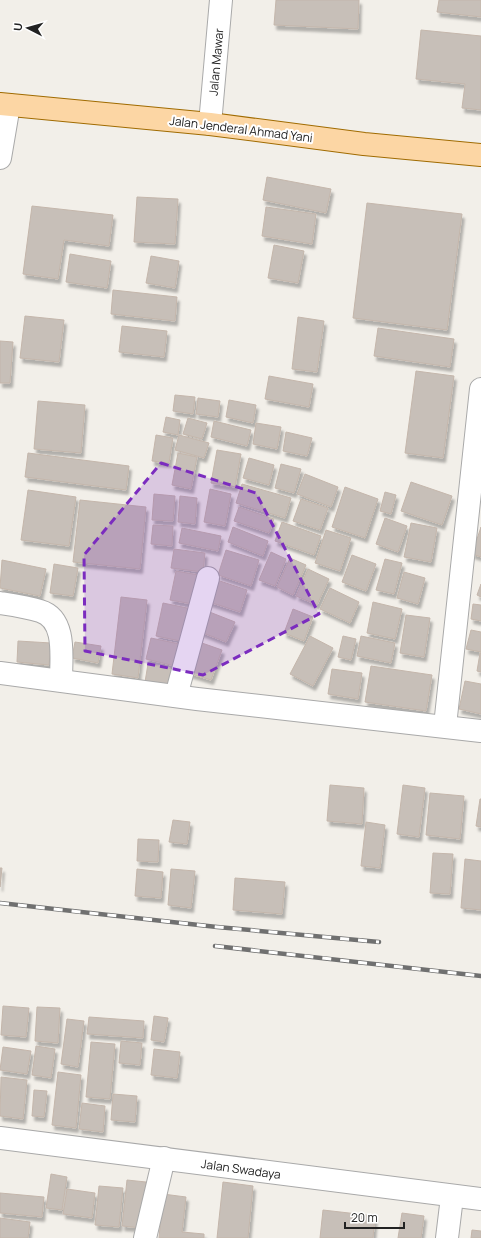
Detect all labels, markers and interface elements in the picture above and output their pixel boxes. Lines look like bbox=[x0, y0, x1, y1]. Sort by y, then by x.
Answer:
north arrow bbox=[8, 8, 48, 48]
text: U bbox=[10, 22, 25, 32]
street label: Jalan Mawar bbox=[205, 27, 227, 96]
street label: Jalan Jenderal Ahmad Yani bbox=[168, 112, 314, 146]
street label: Jalan Swadaya bbox=[200, 1155, 282, 1183]
scale bar bbox=[345, 1204, 404, 1230]
text: 20 m bbox=[351, 1209, 378, 1226]

